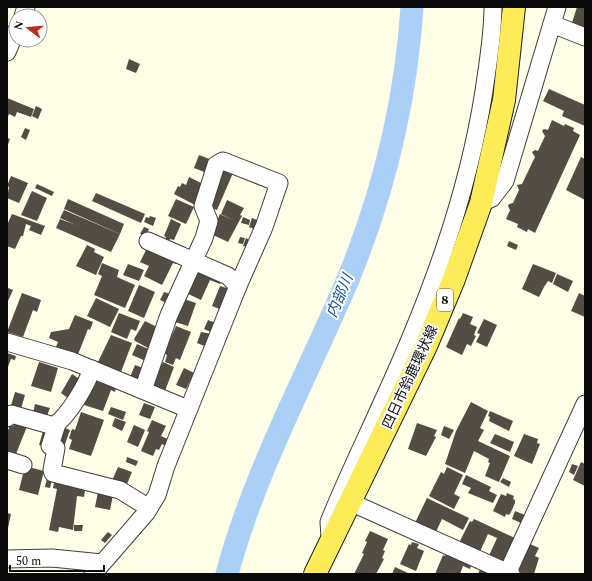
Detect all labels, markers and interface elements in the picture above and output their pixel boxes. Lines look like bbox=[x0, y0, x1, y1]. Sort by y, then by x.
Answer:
north arrow bbox=[8, 8, 48, 48]
text: N bbox=[9, 19, 28, 32]
water label: 内部川 bbox=[321, 269, 360, 321]
road number: 8 bbox=[437, 289, 453, 311]
street label: 四日市鈴鹿環状線 bbox=[377, 322, 443, 432]
scale bar bbox=[10, 547, 104, 573]
text: 50 m bbox=[16, 552, 41, 571]

